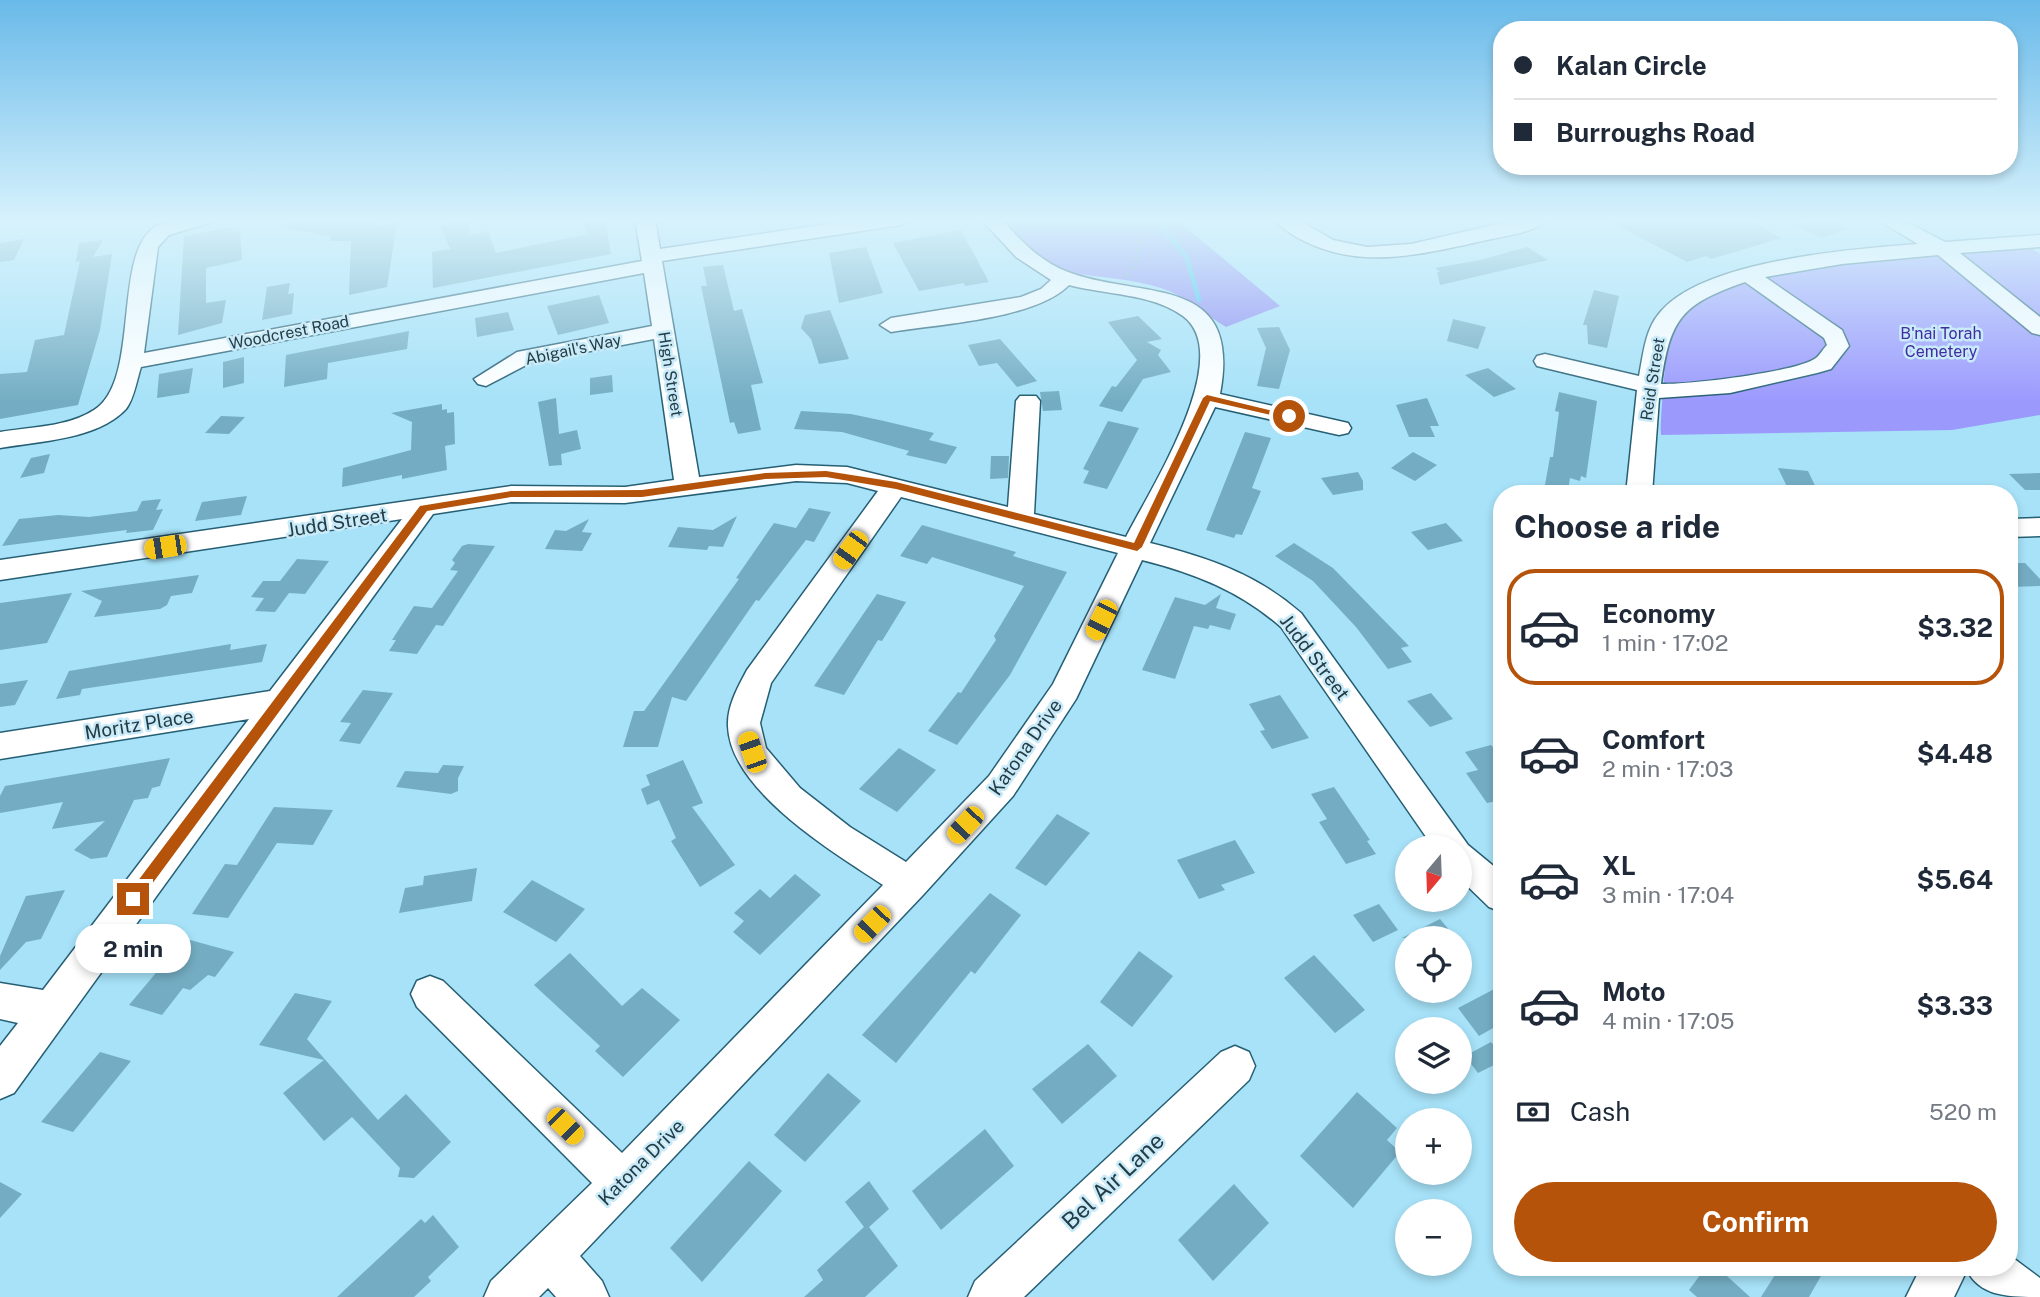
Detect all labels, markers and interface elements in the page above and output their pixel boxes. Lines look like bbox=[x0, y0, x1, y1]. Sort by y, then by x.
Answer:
text: Kalan Circle bbox=[1556, 50, 1707, 81]
text: Burroughs Road bbox=[1556, 117, 1755, 148]
street label: Woodcrest Road bbox=[227, 312, 351, 353]
park label: B'nai Torah Cemetery bbox=[1900, 324, 1982, 361]
street label: Abigail's Way bbox=[523, 330, 623, 369]
street label: High Street bbox=[654, 330, 687, 418]
street label: Reid Street bbox=[1637, 336, 1668, 422]
route start bbox=[1273, 400, 1305, 432]
street label: Judd Street bbox=[285, 503, 389, 541]
text: Choose a ride bbox=[1514, 508, 1720, 545]
car bbox=[830, 527, 871, 573]
car bbox=[143, 533, 188, 561]
icon: car bbox=[1518, 596, 1581, 659]
car bbox=[1083, 597, 1120, 643]
text: Economy bbox=[1602, 598, 1715, 629]
street label: Judd Street bbox=[1276, 610, 1354, 704]
text: $3.32 bbox=[1917, 612, 1993, 643]
text: 1 min · 17:02 bbox=[1602, 629, 1728, 656]
street label: Katona Drive bbox=[984, 695, 1066, 799]
street label: Moritz Place bbox=[83, 705, 195, 743]
icon: car bbox=[1518, 722, 1581, 785]
text: Comfort bbox=[1602, 724, 1705, 755]
car bbox=[736, 729, 769, 775]
text: $4.48 bbox=[1917, 738, 1993, 769]
text: 2 min · 17:03 bbox=[1602, 755, 1733, 782]
car bbox=[943, 802, 988, 848]
north arrow bbox=[1395, 835, 1472, 912]
map controls bbox=[1395, 835, 1472, 1276]
icon: car bbox=[1518, 848, 1581, 911]
text: XL bbox=[1602, 850, 1636, 881]
text: $5.64 bbox=[1917, 864, 1993, 895]
text: 3 min · 17:04 bbox=[1602, 881, 1734, 908]
route end bbox=[117, 883, 149, 915]
car bbox=[850, 902, 895, 946]
callout: 2 min bbox=[75, 923, 191, 972]
button: locate bbox=[1395, 926, 1472, 1003]
text: 2 min bbox=[103, 935, 163, 962]
icon: car bbox=[1518, 974, 1581, 1037]
text: Moto bbox=[1602, 976, 1665, 1007]
text: $3.33 bbox=[1917, 990, 1993, 1021]
text: 4 min · 17:05 bbox=[1602, 1007, 1735, 1034]
button: layers bbox=[1395, 1017, 1472, 1094]
icon: cash bbox=[1514, 1093, 1552, 1131]
text: Cash bbox=[1570, 1096, 1630, 1127]
text: 520 m bbox=[1929, 1098, 1997, 1125]
car bbox=[543, 1104, 588, 1148]
button: + bbox=[1395, 1108, 1472, 1185]
street label: Katona Drive bbox=[594, 1115, 688, 1209]
street label: Bel Air Lane bbox=[1056, 1127, 1169, 1235]
button: Confirm bbox=[1514, 1182, 1997, 1262]
button: − bbox=[1395, 1199, 1472, 1276]

